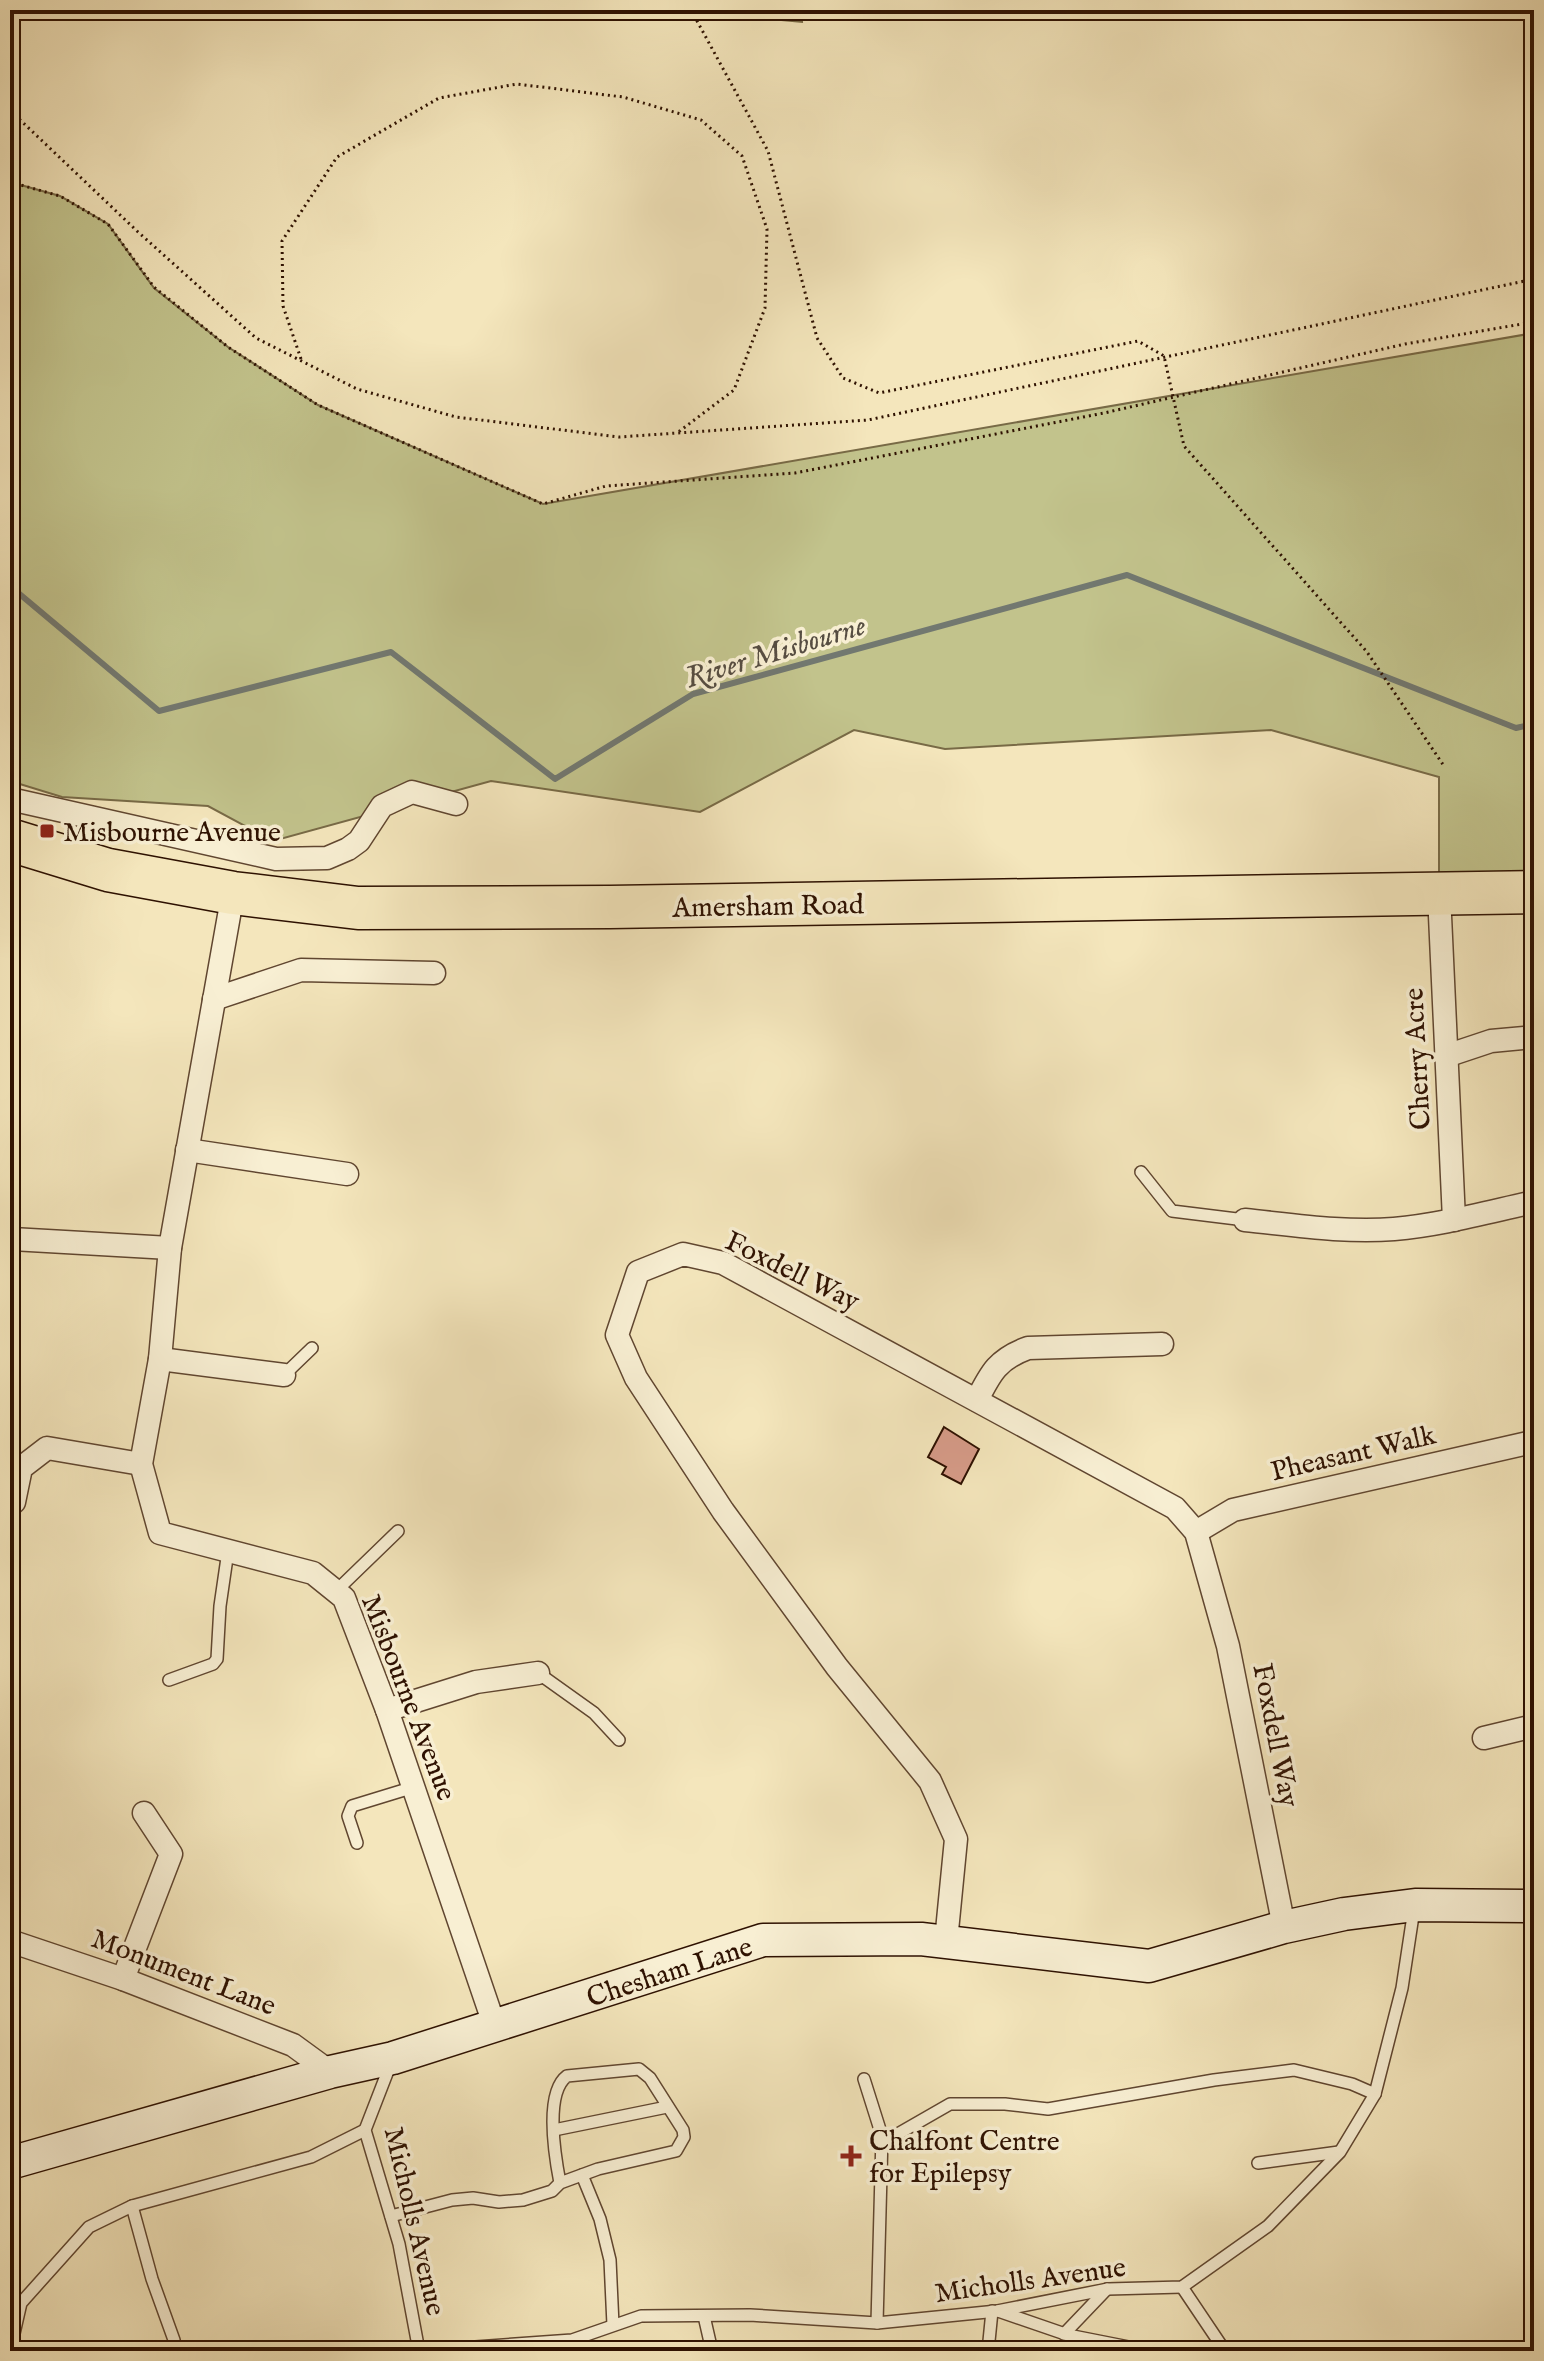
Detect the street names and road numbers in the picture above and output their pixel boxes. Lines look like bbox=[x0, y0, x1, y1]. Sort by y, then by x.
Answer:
street label: Amersham Road bbox=[671, 888, 864, 927]
street label: Cherry Acre bbox=[1397, 987, 1440, 1131]
street label: Foxdell Way bbox=[719, 1225, 865, 1320]
street label: Pheasant Walk bbox=[1268, 1418, 1440, 1490]
street label: Misbourne Avenue bbox=[352, 1590, 463, 1806]
street label: Foxdell Way bbox=[1243, 1661, 1306, 1810]
street label: Monument Lane bbox=[86, 1922, 281, 2025]
street label: Chesham Lane bbox=[583, 1930, 757, 2017]
street label: Micholls Avenue bbox=[375, 2124, 452, 2319]
street label: Micholls Avenue bbox=[933, 2251, 1128, 2312]

